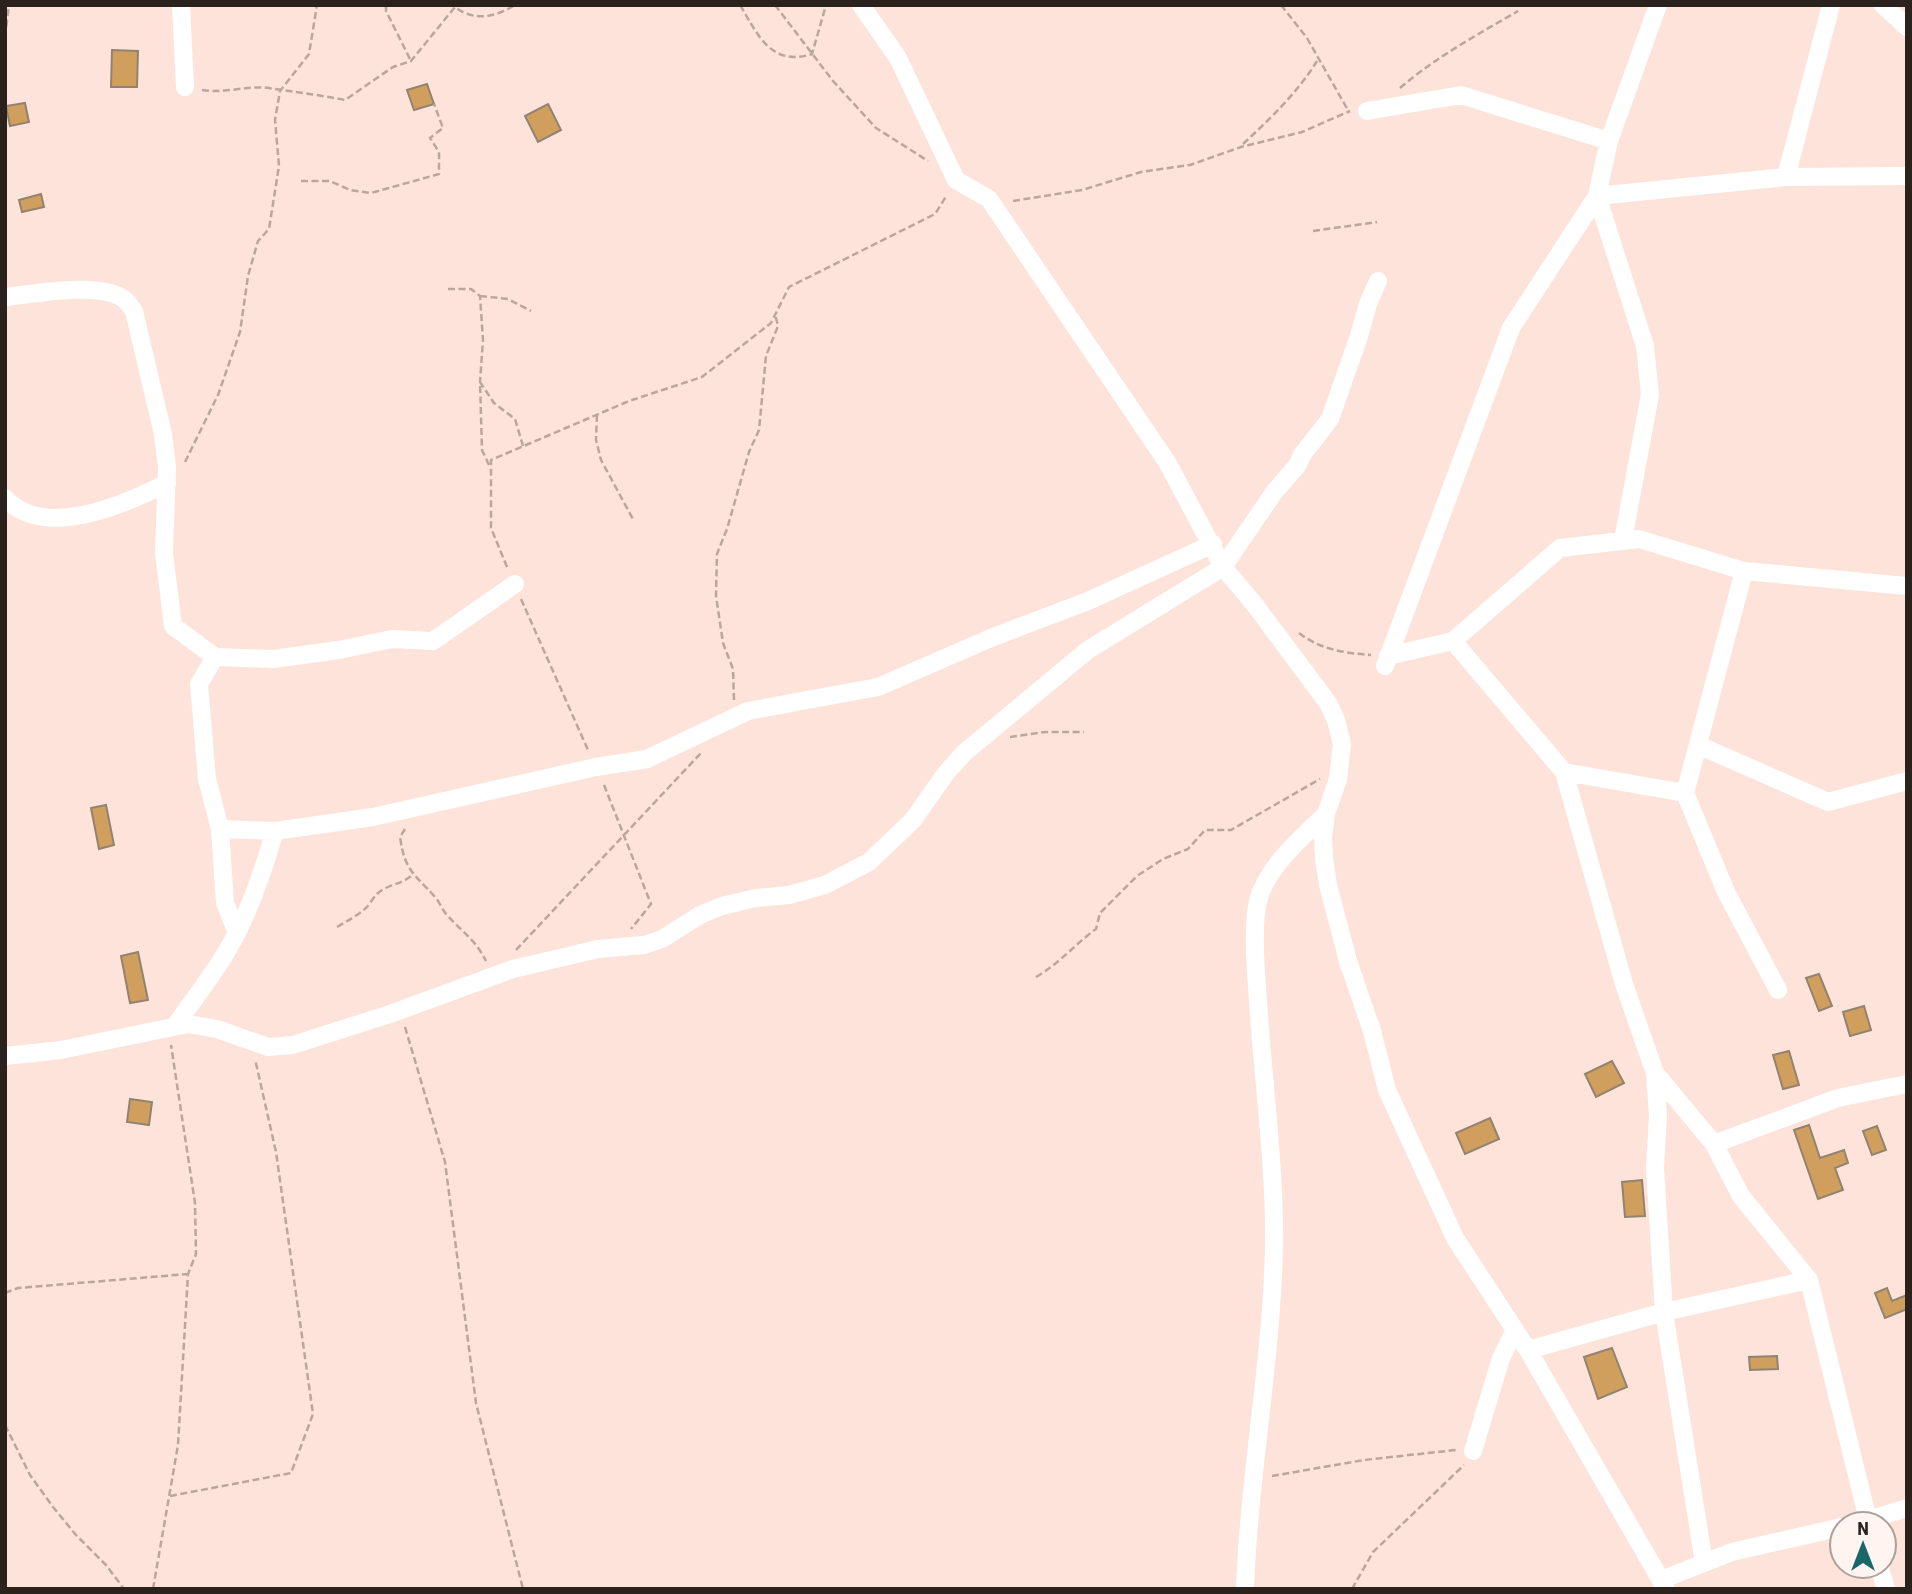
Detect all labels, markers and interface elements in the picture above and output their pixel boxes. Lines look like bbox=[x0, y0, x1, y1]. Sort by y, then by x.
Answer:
north arrow bbox=[1828, 1510, 1898, 1580]
text: N bbox=[1857, 1517, 1869, 1540]

